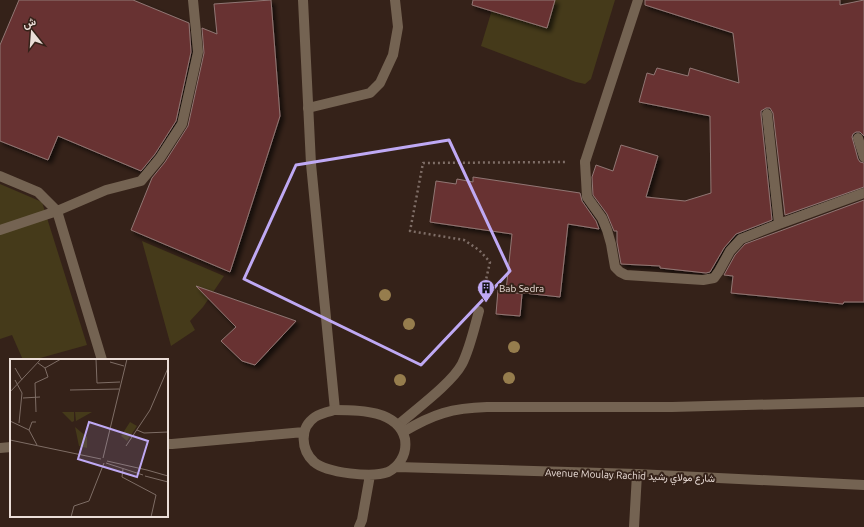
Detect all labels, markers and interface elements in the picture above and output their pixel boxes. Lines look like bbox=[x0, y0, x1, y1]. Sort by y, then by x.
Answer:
north arrow bbox=[12, 12, 52, 52]
text: ش bbox=[21, 15, 37, 31]
building icon: Bab Sedra bbox=[476, 278, 496, 303]
place label: Bab Sedra bbox=[499, 283, 544, 294]
inset map bbox=[10, 359, 168, 517]
street label: Avenue Moulay Rachid شارع مولاي رشيد bbox=[545, 467, 715, 487]

